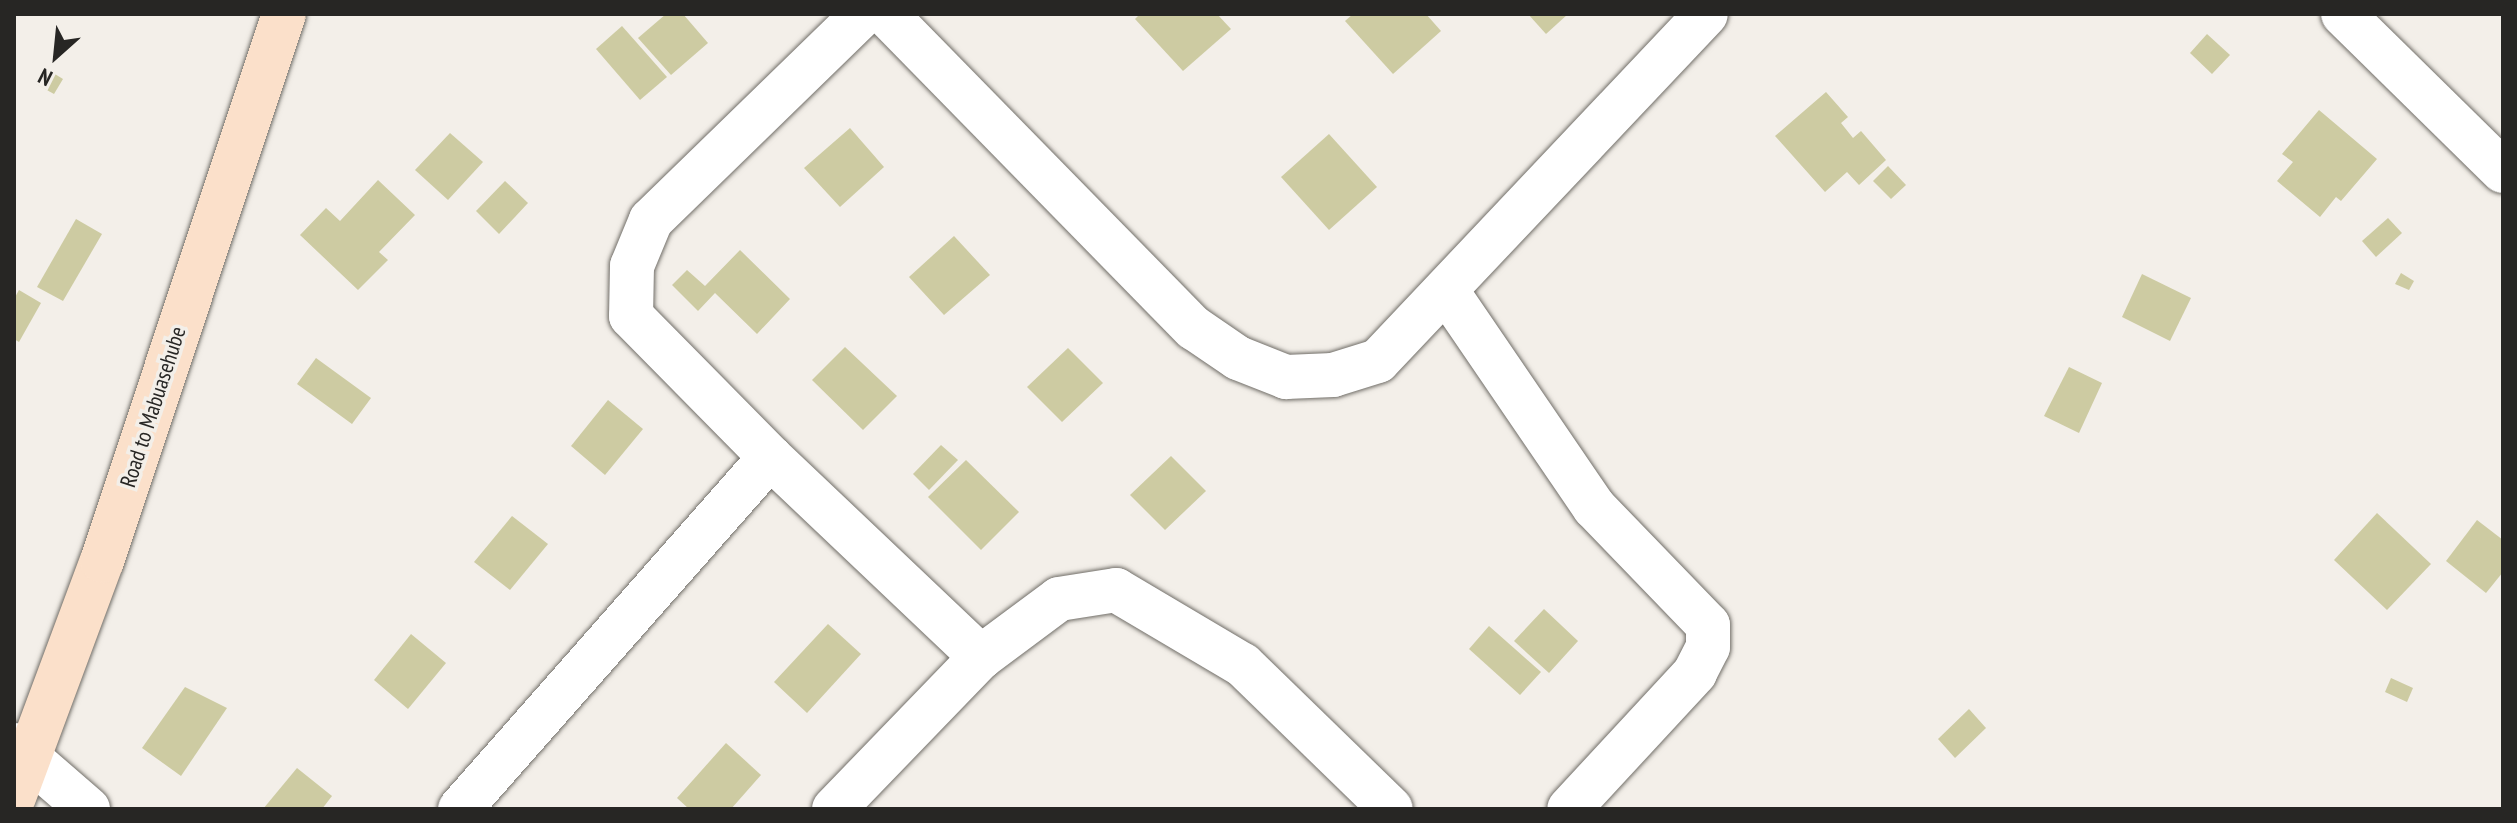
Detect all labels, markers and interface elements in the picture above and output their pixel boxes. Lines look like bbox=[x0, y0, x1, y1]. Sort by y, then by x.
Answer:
north arrow bbox=[16, 16, 96, 96]
text: N bbox=[33, 62, 57, 93]
street label: Road to Mabuasehube bbox=[115, 323, 191, 491]

